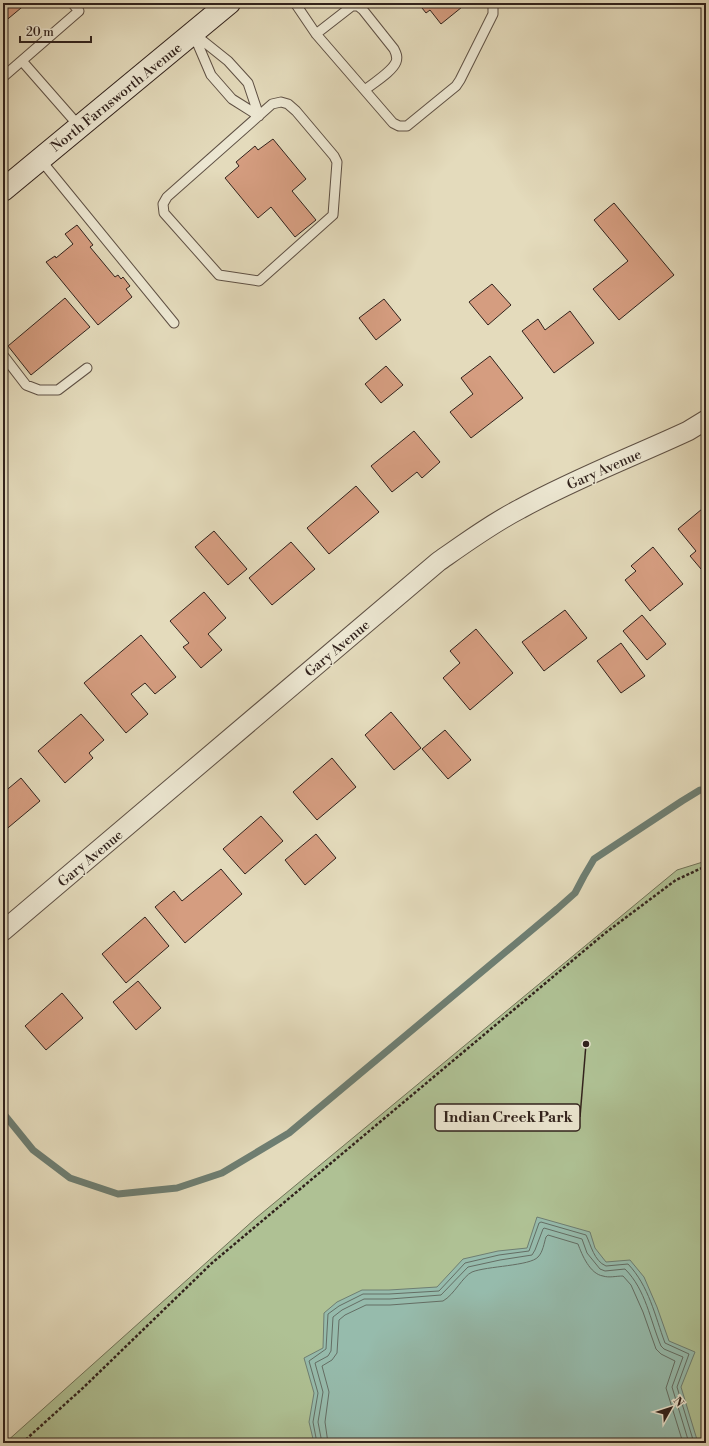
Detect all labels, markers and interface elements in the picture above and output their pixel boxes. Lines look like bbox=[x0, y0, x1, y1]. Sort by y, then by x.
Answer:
scale bar bbox=[20, 18, 91, 44]
text: 20 m bbox=[26, 25, 54, 40]
street label: North Farnsworth Avenue bbox=[47, 39, 186, 156]
street label: Gary Avenue bbox=[564, 445, 645, 494]
street label: Gary Avenue bbox=[301, 616, 374, 681]
street label: Gary Avenue bbox=[54, 826, 127, 891]
callout: Indian Creek Park bbox=[435, 1104, 580, 1131]
text: Indian Creek Park bbox=[443, 1108, 573, 1127]
north arrow bbox=[651, 1388, 691, 1428]
text: N bbox=[670, 1395, 686, 1410]

